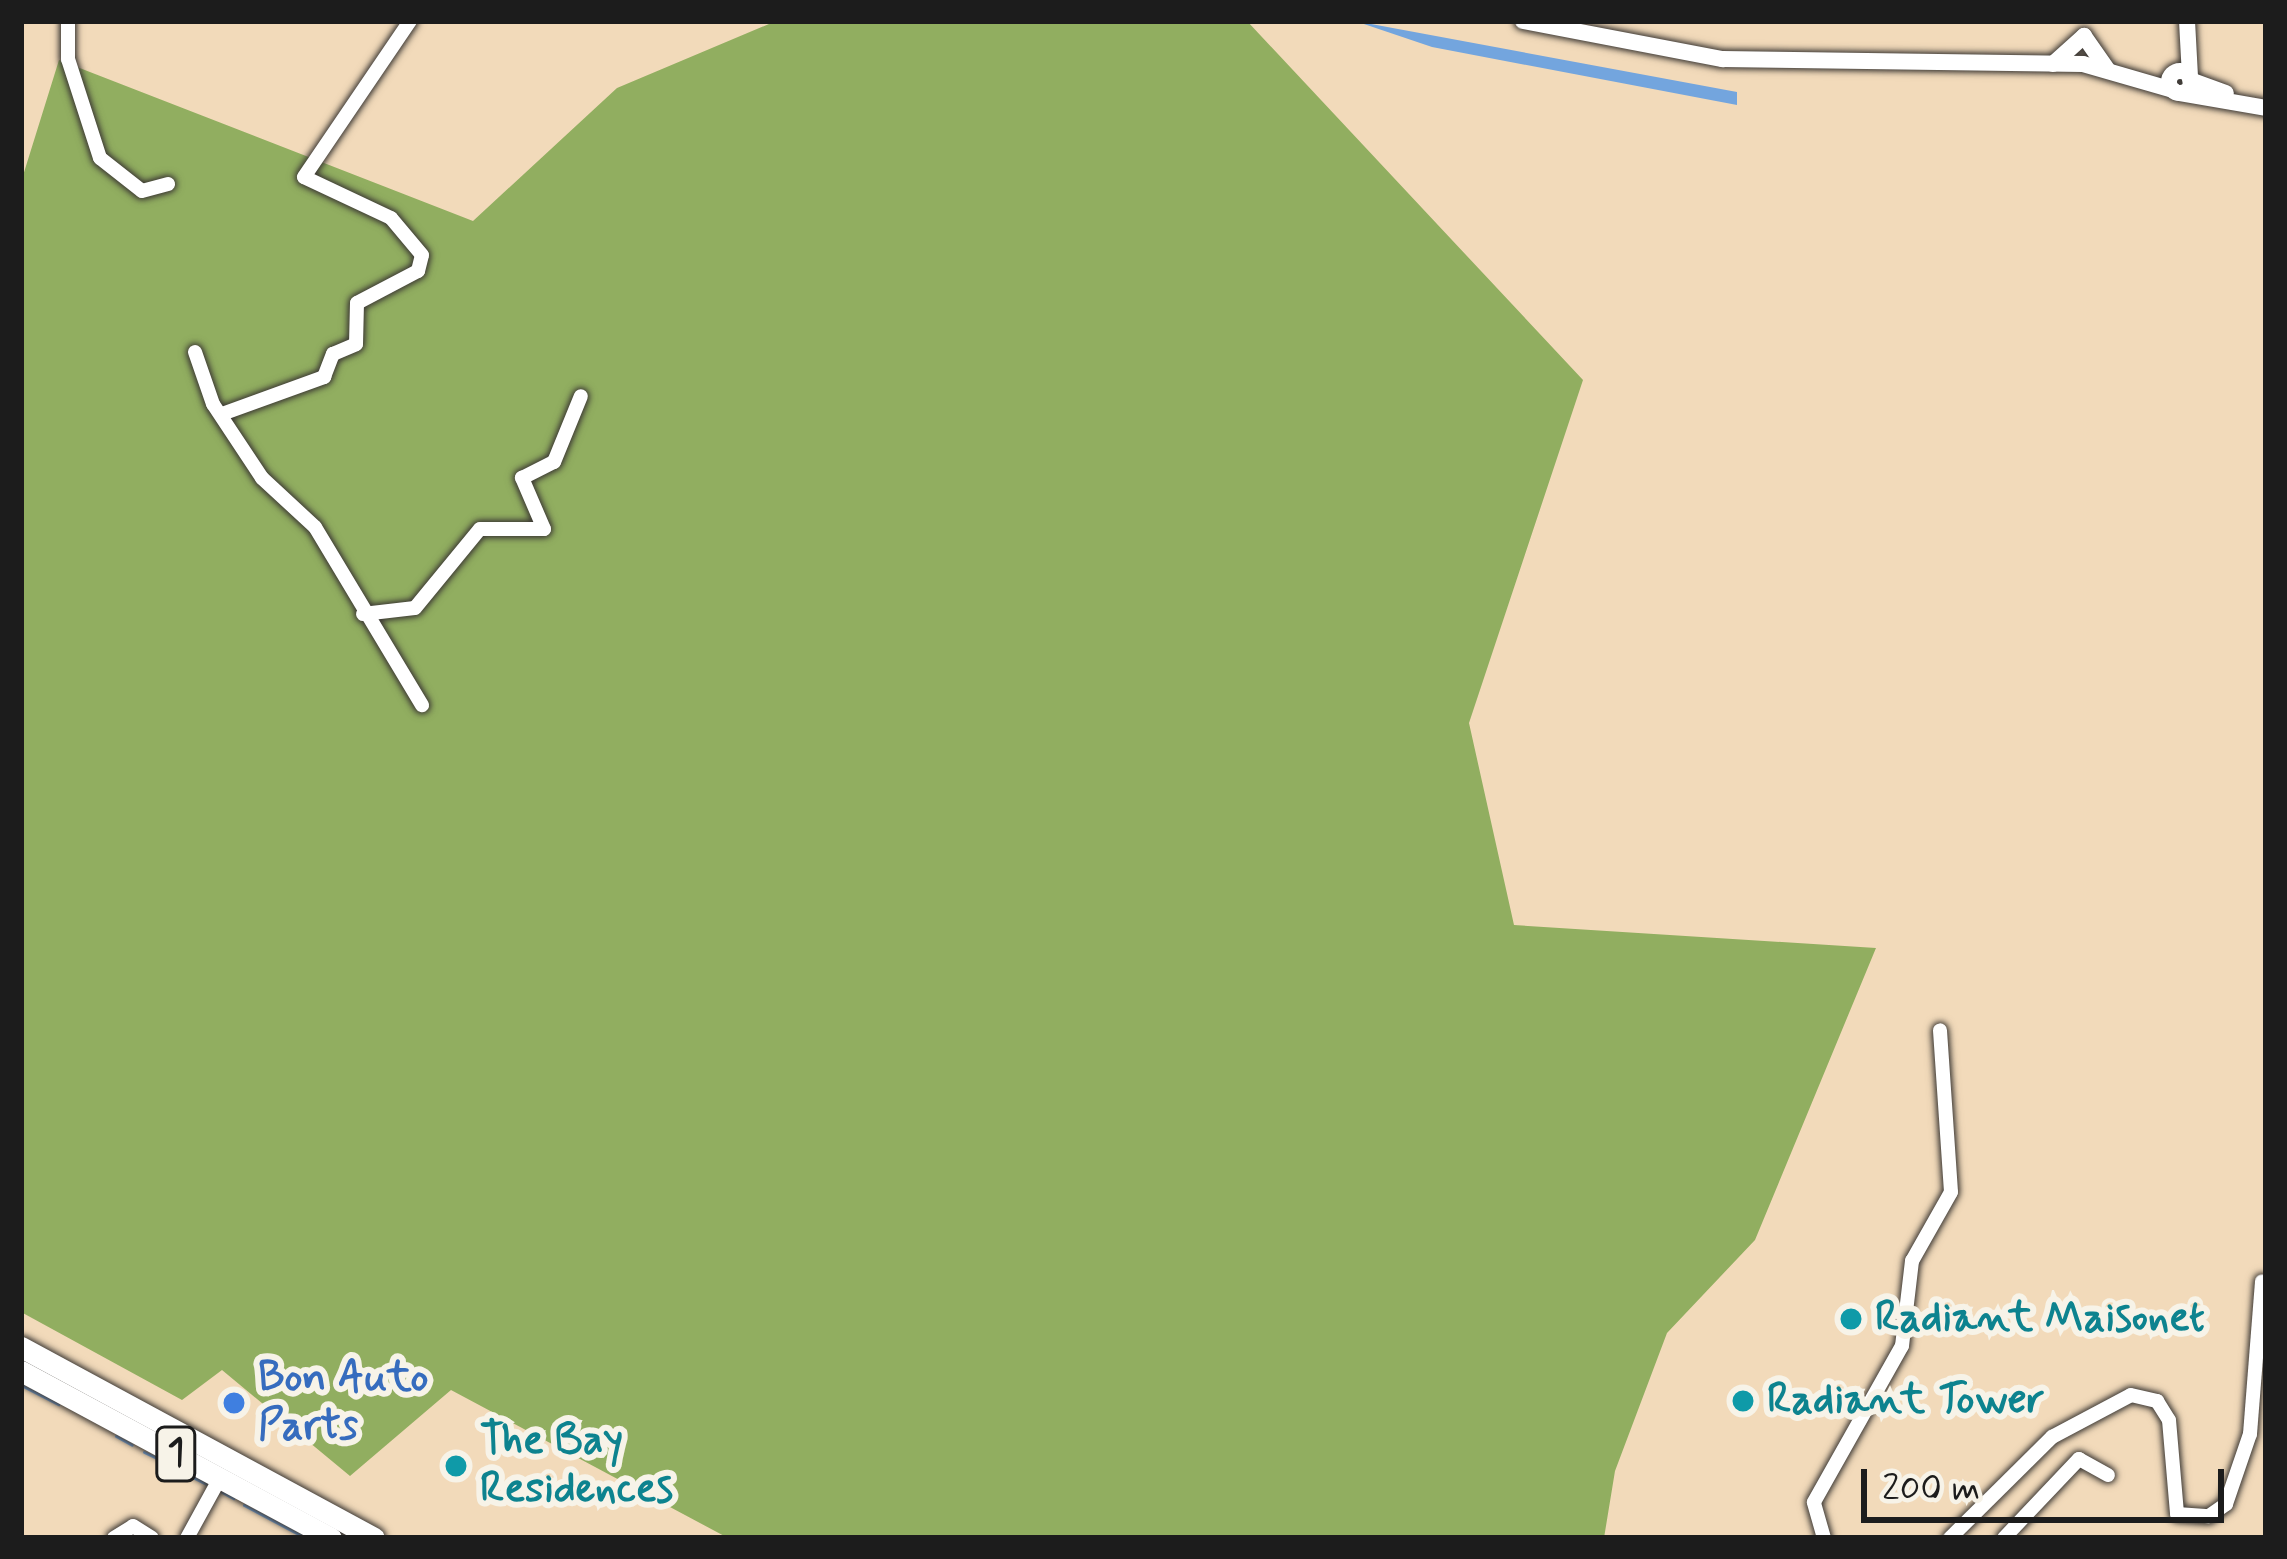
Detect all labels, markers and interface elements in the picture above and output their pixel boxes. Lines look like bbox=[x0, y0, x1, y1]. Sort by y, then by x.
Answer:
place label: Radiant Maisonet bbox=[1875, 1294, 2224, 1344]
marker: Radiant Maisonet bbox=[1838, 1306, 1864, 1332]
place label: Bon Auto Parts bbox=[258, 1354, 418, 1452]
place label: Radiant Tower bbox=[1767, 1376, 2041, 1426]
marker: Radiant Tower bbox=[1730, 1388, 1756, 1414]
marker: Bon Auto Parts bbox=[221, 1390, 247, 1416]
place label: The Bay Residences bbox=[480, 1417, 673, 1516]
road number: 1 bbox=[155, 1421, 197, 1487]
scale bar bbox=[1867, 1445, 2230, 1519]
marker: The Bay Residences bbox=[443, 1453, 469, 1479]
text: 200 m bbox=[1882, 1466, 1980, 1513]

